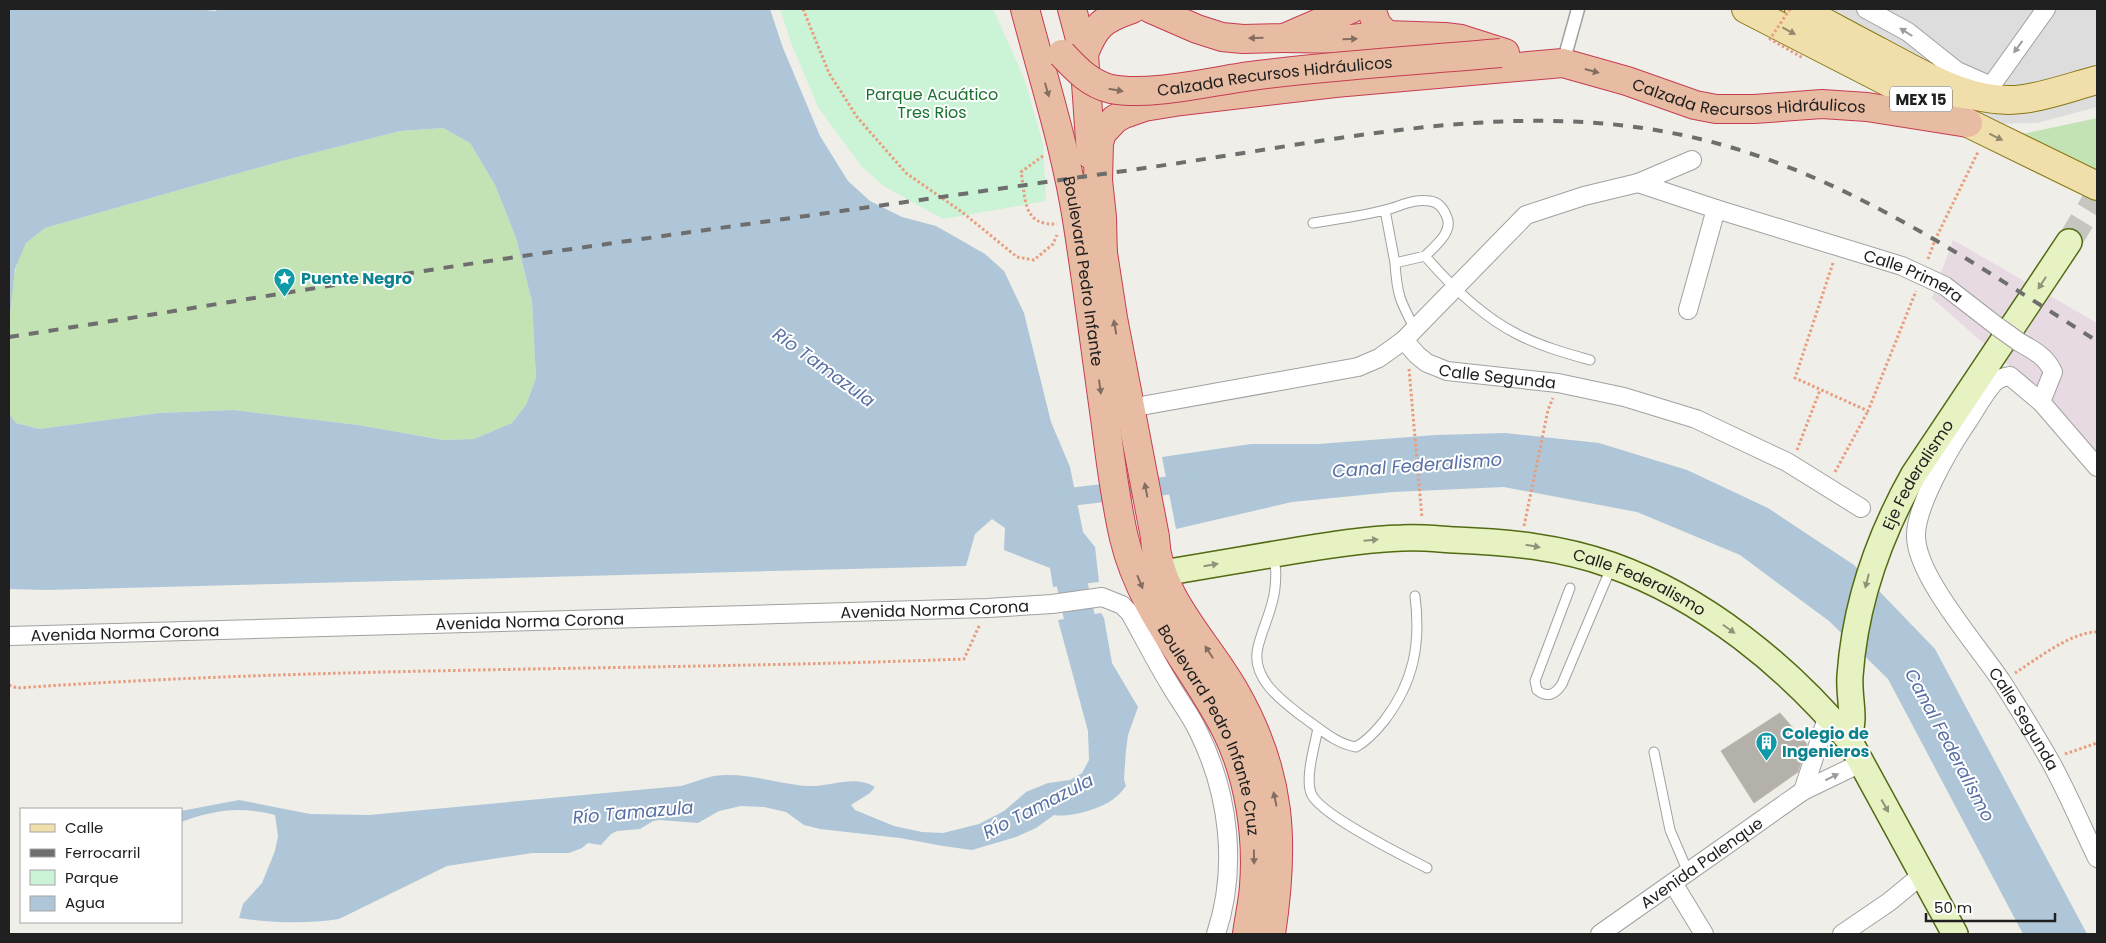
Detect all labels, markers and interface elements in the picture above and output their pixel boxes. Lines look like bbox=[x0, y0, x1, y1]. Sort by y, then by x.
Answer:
one-way arrow bbox=[1782, 27, 1796, 36]
one-way arrow bbox=[1899, 27, 1913, 36]
one-way arrow bbox=[1343, 34, 1359, 42]
one-way arrow bbox=[1248, 35, 1264, 43]
one-way arrow bbox=[2013, 41, 2023, 54]
street label: Calzada Recursos Hidráulicos bbox=[1156, 50, 1393, 102]
one-way arrow bbox=[1584, 68, 1599, 76]
street label: Calzada Recursos Hidráulicos bbox=[1629, 72, 1866, 121]
one-way arrow bbox=[1043, 82, 1051, 97]
park label: Parque Acuático Tres Rios bbox=[866, 83, 998, 124]
one-way arrow bbox=[1108, 86, 1124, 94]
road number: MEX 15 bbox=[1890, 86, 1952, 112]
one-way arrow bbox=[1989, 133, 2003, 141]
street label: Boulevard Pedro Infante bbox=[1058, 174, 1109, 368]
street label: Calle Primera bbox=[1861, 243, 1968, 308]
place icon: Puente Negro bbox=[273, 266, 297, 297]
place label: Puente Negro bbox=[301, 267, 412, 290]
one-way arrow bbox=[2037, 276, 2047, 289]
one-way arrow bbox=[1111, 320, 1119, 335]
water label: Río Tamazula bbox=[768, 321, 880, 413]
street label: Calle Segunda bbox=[1435, 357, 1557, 394]
one-way arrow bbox=[1097, 379, 1105, 395]
street label: Eje Federalismo bbox=[1876, 415, 1959, 534]
water label: Canal Federalismo bbox=[1331, 447, 1503, 483]
one-way arrow bbox=[1142, 482, 1150, 498]
one-way arrow bbox=[1364, 536, 1380, 544]
one-way arrow bbox=[1526, 542, 1542, 550]
street label: Calle Federalismo bbox=[1571, 543, 1711, 621]
one-way arrow bbox=[1203, 561, 1219, 569]
one-way arrow bbox=[1863, 573, 1871, 588]
one-way arrow bbox=[1136, 575, 1144, 590]
street label: Avenida Norma Corona bbox=[840, 594, 1030, 624]
street label: Avenida Norma Corona bbox=[435, 607, 624, 635]
street label: Avenida Norma Corona bbox=[30, 618, 220, 647]
street label: Boulevard Pedro Infante Cruz bbox=[1152, 620, 1265, 837]
one-way arrow bbox=[1722, 624, 1736, 634]
one-way arrow bbox=[1204, 645, 1214, 659]
street label: Calle Segunda bbox=[1983, 662, 2065, 774]
water label: Canal Federalismo bbox=[1899, 664, 2001, 826]
place label: Colegio de Ingenieros bbox=[1782, 722, 1870, 763]
building icon: Colegio de Ingenieros bbox=[1754, 730, 1778, 761]
water label: Río Tamazula bbox=[978, 767, 1098, 845]
one-way arrow bbox=[1825, 773, 1839, 781]
one-way arrow bbox=[1271, 791, 1279, 806]
water label: Río Tamazula bbox=[572, 794, 694, 830]
one-way arrow bbox=[1880, 799, 1889, 812]
legend bbox=[20, 808, 182, 923]
street label: Avenida Palenque bbox=[1635, 811, 1767, 914]
text: Calle bbox=[65, 817, 103, 838]
text: Ferrocarril bbox=[65, 842, 140, 863]
one-way arrow bbox=[1250, 850, 1258, 866]
text: Parque bbox=[65, 867, 118, 888]
scale bar bbox=[1926, 890, 2055, 922]
text: Agua bbox=[65, 892, 105, 913]
text: 50 m bbox=[1934, 897, 1972, 918]

